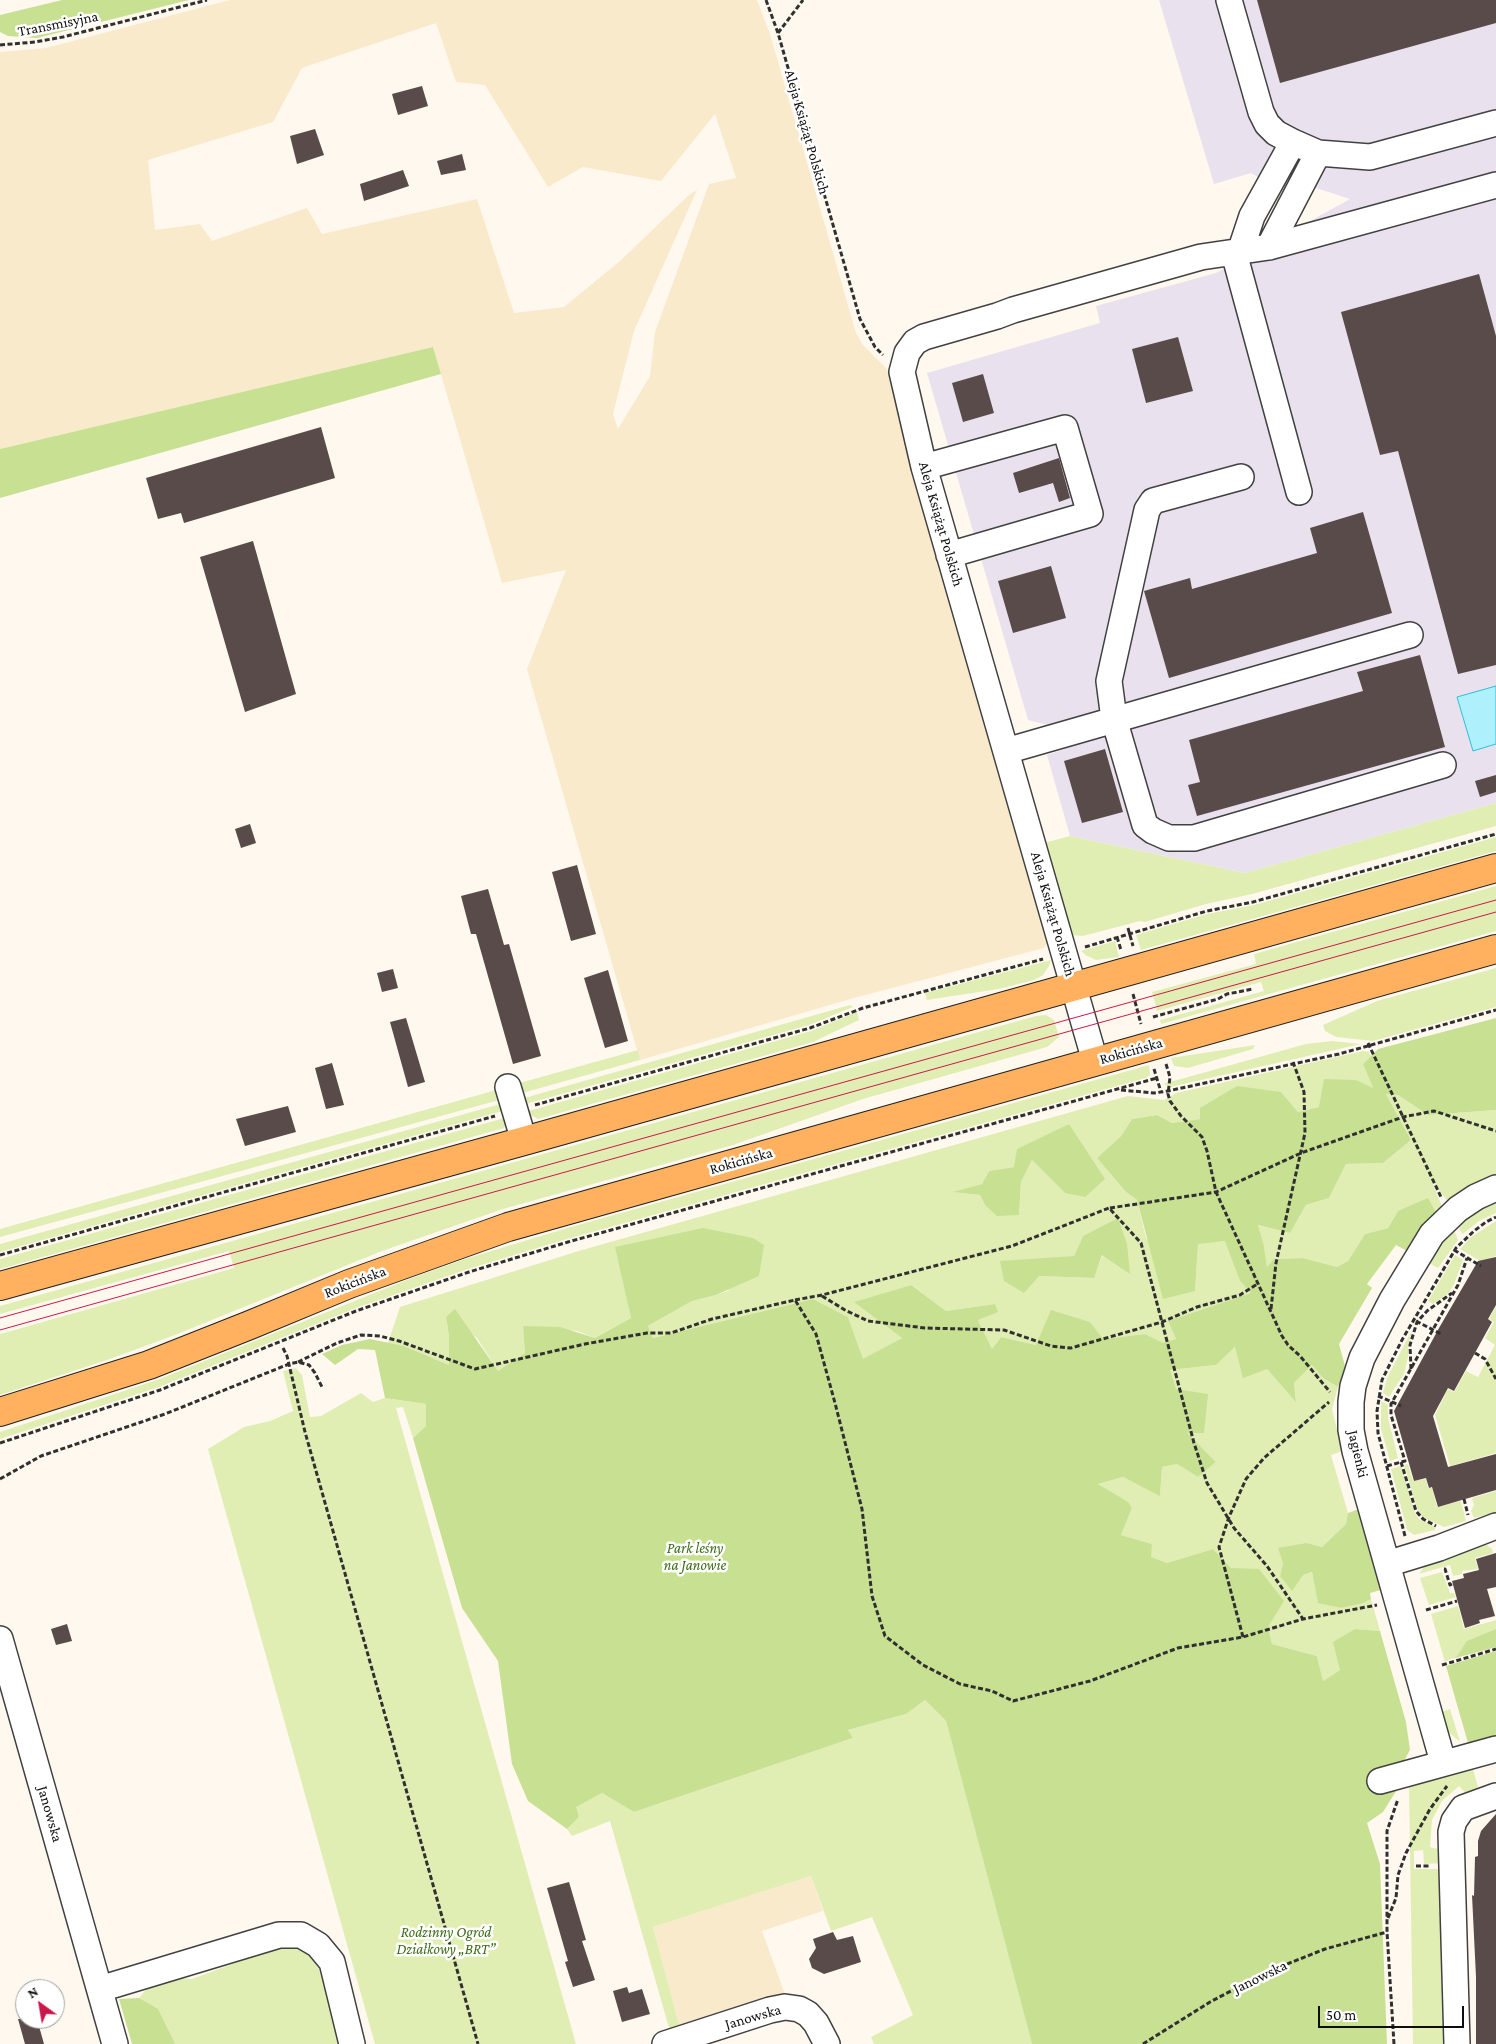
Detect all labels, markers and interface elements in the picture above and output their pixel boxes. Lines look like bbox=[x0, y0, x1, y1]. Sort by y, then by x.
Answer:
street label: Transmisyjna bbox=[16, 7, 100, 41]
street label: Aleja Książąt Polskich bbox=[781, 68, 833, 196]
street label: Aleja Książąt Polskich bbox=[915, 460, 967, 588]
street label: Aleja Książąt Polskich bbox=[1027, 850, 1079, 978]
street label: Rokicińska bbox=[1097, 1033, 1165, 1069]
street label: Rokicińska bbox=[707, 1143, 775, 1179]
street label: Rokicińska bbox=[322, 1262, 388, 1302]
street label: Jagienki bbox=[1344, 1428, 1372, 1480]
park label: Park leśny na Janowie bbox=[664, 1539, 726, 1574]
street label: Janowska bbox=[33, 1784, 67, 1844]
park label: Rodzinny Ogród Działkowy „BRT” bbox=[397, 1923, 495, 1958]
street label: Janowska bbox=[1230, 1956, 1290, 1998]
north arrow bbox=[15, 1979, 65, 2029]
text: N bbox=[24, 1983, 41, 2001]
scale bar bbox=[1321, 1996, 1467, 2028]
street label: Janowska bbox=[723, 2000, 783, 2034]
text: 50 m bbox=[1326, 2007, 1356, 2023]

